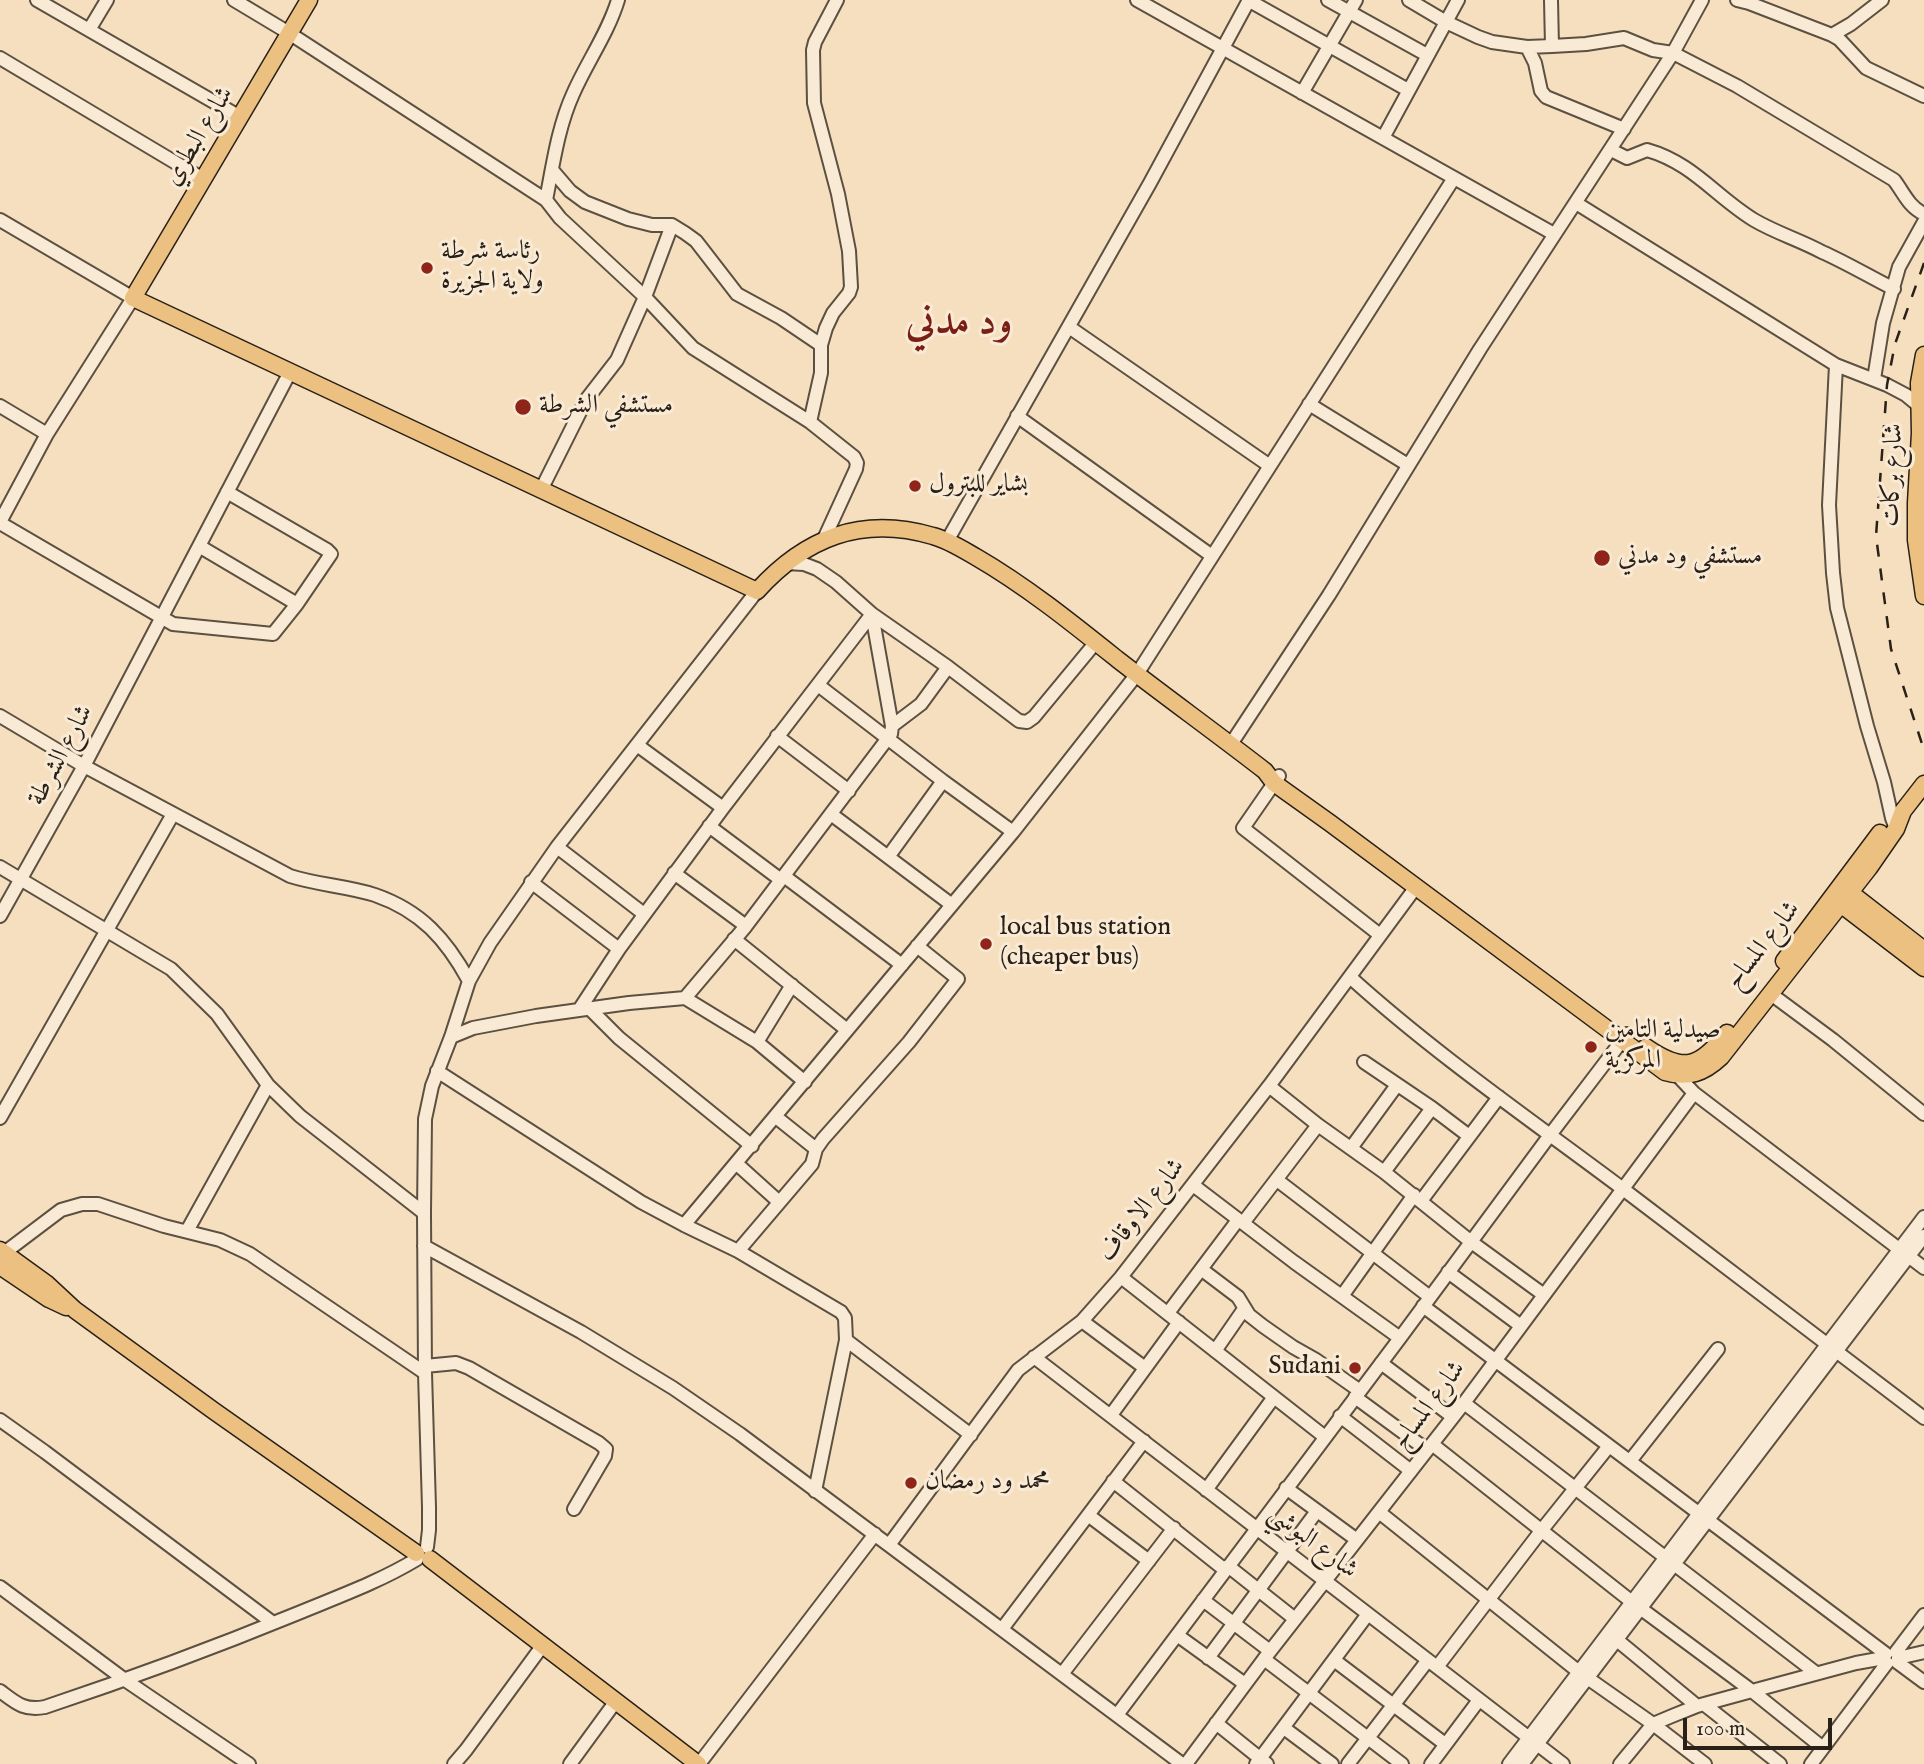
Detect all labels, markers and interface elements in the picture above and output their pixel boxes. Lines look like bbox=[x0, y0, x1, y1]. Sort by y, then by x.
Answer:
street label: شارع البطري bbox=[158, 82, 242, 192]
place label: رئاسة شرطة ولاية الجزيرة bbox=[441, 237, 544, 298]
marker: رئاسة شرطة ولاية الجزيرة bbox=[419, 260, 435, 276]
district label: ود مدني bbox=[906, 301, 1012, 349]
place label: مستشفي الشرطة bbox=[539, 391, 673, 423]
marker: مستشفي الشرطة bbox=[513, 397, 533, 417]
street label: شارع بركات bbox=[1877, 423, 1911, 527]
place label: بشاير للبترول bbox=[929, 470, 1028, 502]
marker: بشاير للبترول bbox=[907, 478, 923, 494]
place label: مستشفي ود مدني bbox=[1618, 542, 1762, 574]
marker: مستشفي ود مدني bbox=[1592, 548, 1612, 568]
street label: شارع الشرطة bbox=[22, 700, 102, 812]
street label: شارع المساح bbox=[1720, 896, 1808, 996]
place label: local bus station (cheaper bus) bbox=[1000, 913, 1171, 974]
marker: local bus station (cheaper bus) bbox=[978, 936, 994, 952]
place label: صيدلية التامين المركزية bbox=[1605, 1016, 1721, 1078]
marker: صيدلية التامين المركزية bbox=[1583, 1039, 1599, 1055]
street label: شارع الاوقاف bbox=[1093, 1153, 1193, 1269]
place label: Sudani bbox=[1268, 1352, 1341, 1384]
street label: شارع المساح bbox=[1386, 1355, 1474, 1457]
marker: Sudani bbox=[1347, 1360, 1363, 1376]
place label: محمد ود رمضان bbox=[925, 1467, 1050, 1499]
marker: محمد ود رمضان bbox=[903, 1475, 919, 1491]
street label: شارع البوشي bbox=[1261, 1499, 1363, 1587]
scale bar bbox=[1686, 1704, 1835, 1748]
text: 100 m bbox=[1696, 1716, 1745, 1743]

